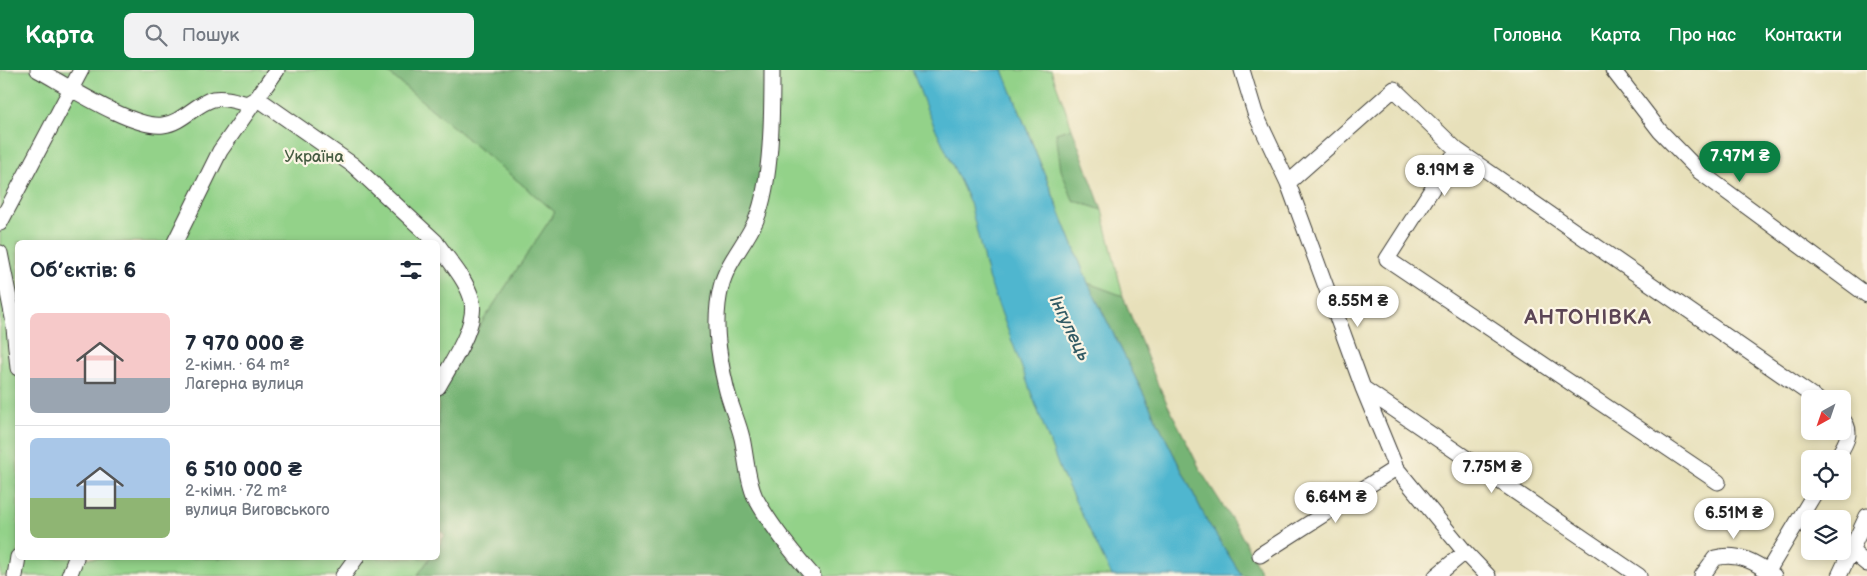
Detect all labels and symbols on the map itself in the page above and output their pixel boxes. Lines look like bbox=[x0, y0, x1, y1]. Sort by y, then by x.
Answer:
pin: 7.97M ₴ bbox=[1694, 140, 1786, 183]
park label: Україна bbox=[284, 148, 344, 167]
pin: 8.19M ₴ bbox=[1399, 154, 1491, 197]
pin: 8.55M ₴ bbox=[1312, 286, 1404, 328]
water label: Інгулець bbox=[1045, 292, 1094, 365]
district label: АНТОНІВКА bbox=[1523, 305, 1652, 330]
north arrow bbox=[1801, 390, 1851, 440]
pin: 7.75M ₴ bbox=[1446, 452, 1538, 494]
pin: 6.64M ₴ bbox=[1290, 482, 1382, 524]
pin: 6.51M ₴ bbox=[1688, 498, 1780, 540]

